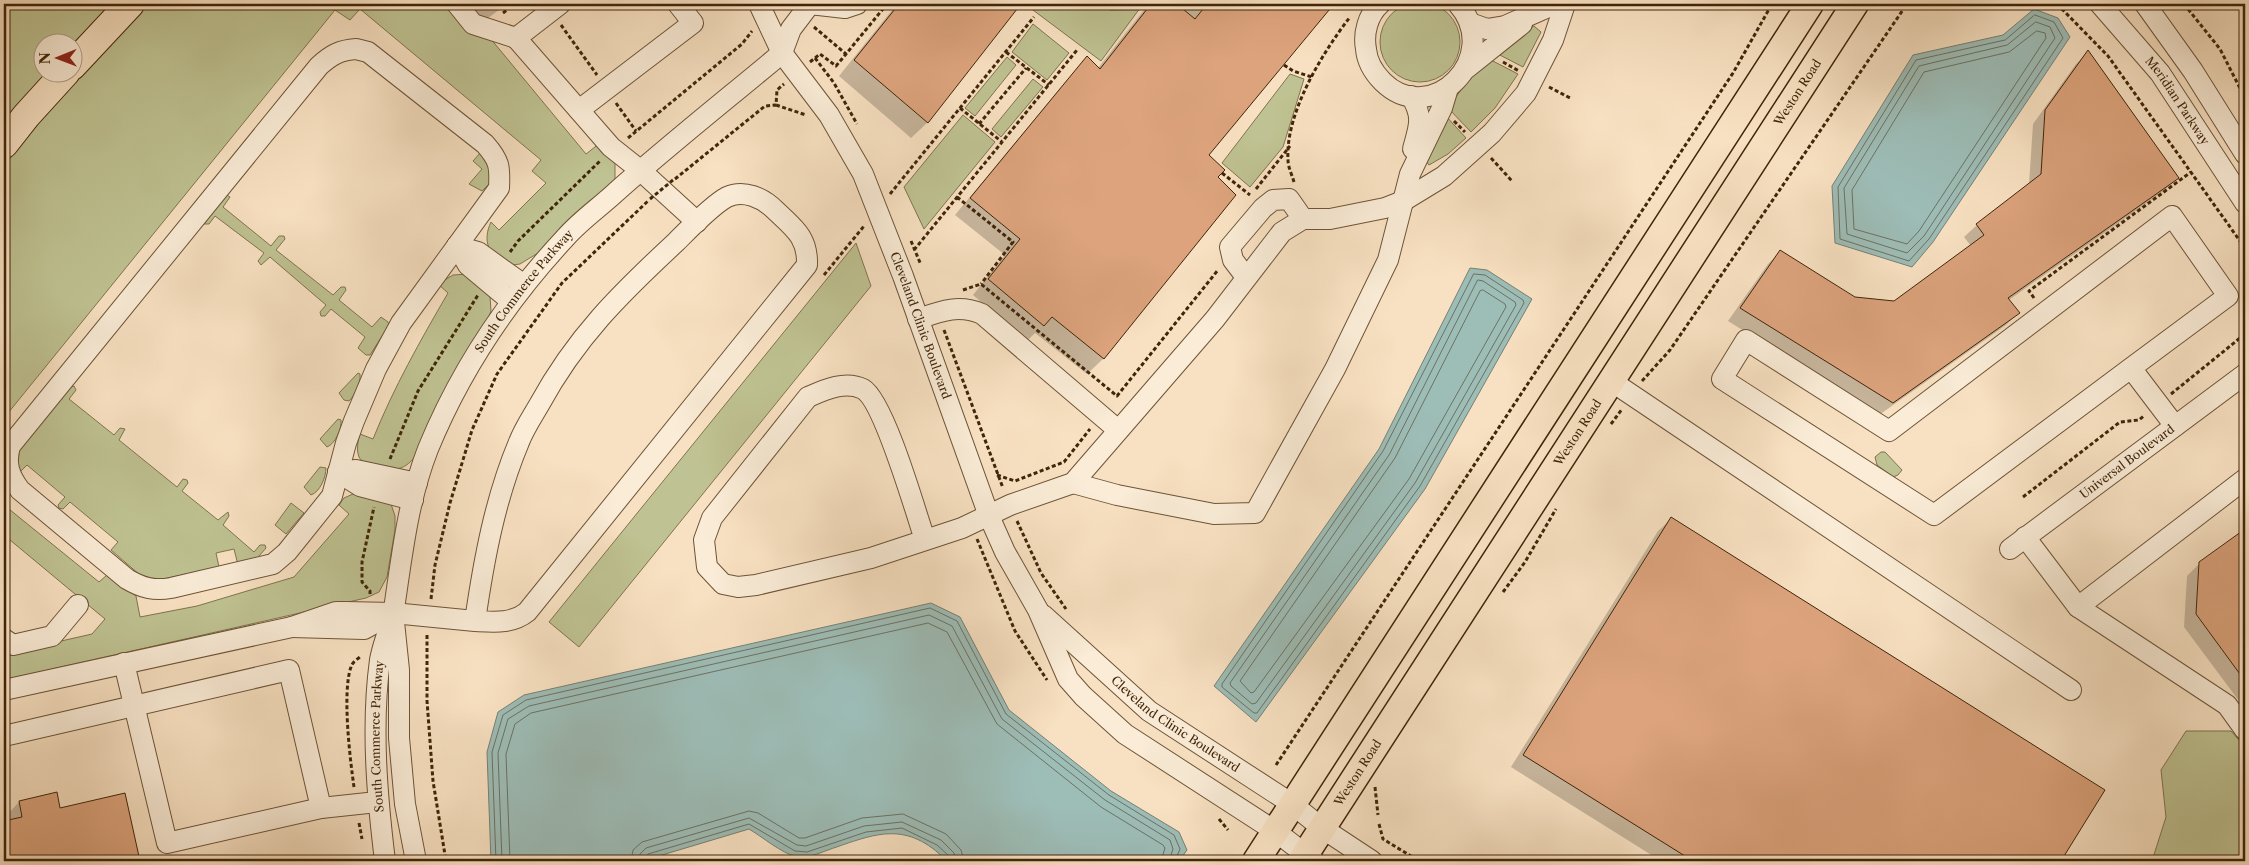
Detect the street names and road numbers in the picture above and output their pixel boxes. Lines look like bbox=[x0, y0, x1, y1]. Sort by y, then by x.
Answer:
street label: Meridian Parkway bbox=[2142, 53, 2213, 148]
street label: Weston Road bbox=[1770, 56, 1825, 129]
street label: South Commerce Parkway bbox=[471, 226, 576, 355]
street label: Cleveland Clinic Boulevard bbox=[887, 250, 955, 401]
street label: Weston Road bbox=[1550, 396, 1605, 469]
street label: Universal Boulevard bbox=[2076, 421, 2178, 502]
street label: South Commerce Parkway bbox=[367, 659, 387, 813]
street label: Cleveland Clinic Boulevard bbox=[1108, 672, 1243, 775]
street label: Weston Road bbox=[1330, 736, 1385, 809]

